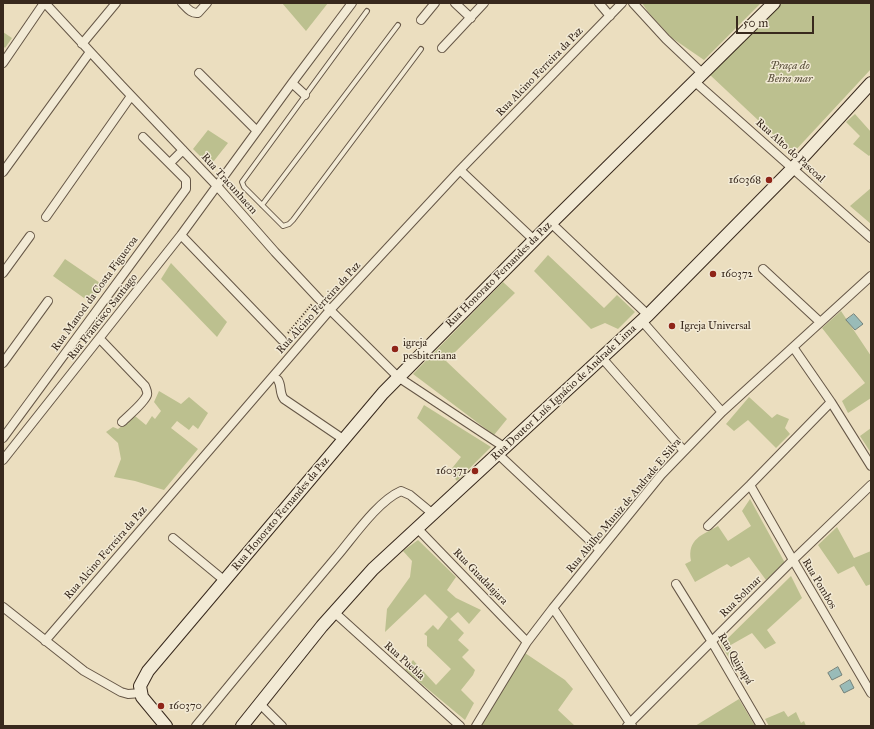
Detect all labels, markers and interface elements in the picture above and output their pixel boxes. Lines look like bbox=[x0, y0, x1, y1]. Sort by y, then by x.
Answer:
scale bar bbox=[738, 8, 816, 34]
text: 50 m bbox=[743, 16, 768, 30]
street label: Rua Alcino Ferreira da Paz bbox=[494, 25, 586, 119]
park label: Praça do Beira mar bbox=[767, 59, 813, 85]
street label: Rua Alto do Pascoal bbox=[753, 116, 827, 186]
street label: Rua Tracunhaem bbox=[198, 151, 260, 217]
place label: 160368 bbox=[729, 173, 761, 187]
marker: 160368 bbox=[764, 175, 774, 185]
street label: Rua Honorato Fernandes da Paz bbox=[443, 219, 555, 331]
street label: Rua Manoel da Costa Figueroa bbox=[49, 234, 141, 354]
street label: Rua Alcino Ferreira da Paz bbox=[274, 259, 364, 357]
place label: 160372 bbox=[721, 267, 753, 281]
marker: 160372 bbox=[708, 269, 718, 279]
street label: Rua Francisco Santiago bbox=[65, 271, 141, 363]
place label: Igreja Universal bbox=[680, 319, 751, 333]
marker: Igreja Universal bbox=[667, 321, 677, 331]
street label: Rua Doutor Luís Ignácio de Andrade Lima bbox=[489, 322, 639, 464]
place label: igreja pesbiteriana bbox=[403, 336, 456, 362]
marker: igreja pesbiteriana bbox=[390, 344, 400, 354]
street label: Rua Abilho Muniz de Andrade E Silva bbox=[564, 436, 684, 576]
street label: Rua Honorato Fernandes da Paz bbox=[229, 454, 333, 574]
place label: 160371 bbox=[436, 464, 467, 478]
marker: 160371 bbox=[470, 466, 480, 476]
street label: Rua Alcino Ferreira da Paz bbox=[62, 504, 150, 602]
street label: Rua Guadalajara bbox=[450, 546, 510, 608]
street label: Rua Pombos bbox=[799, 556, 839, 612]
street label: Rua Solmar bbox=[717, 573, 765, 621]
street label: Rua Quipapá bbox=[715, 631, 755, 687]
street label: Rua Puebla bbox=[381, 639, 427, 683]
place label: 160370 bbox=[169, 699, 202, 713]
marker: 160370 bbox=[156, 701, 166, 711]

